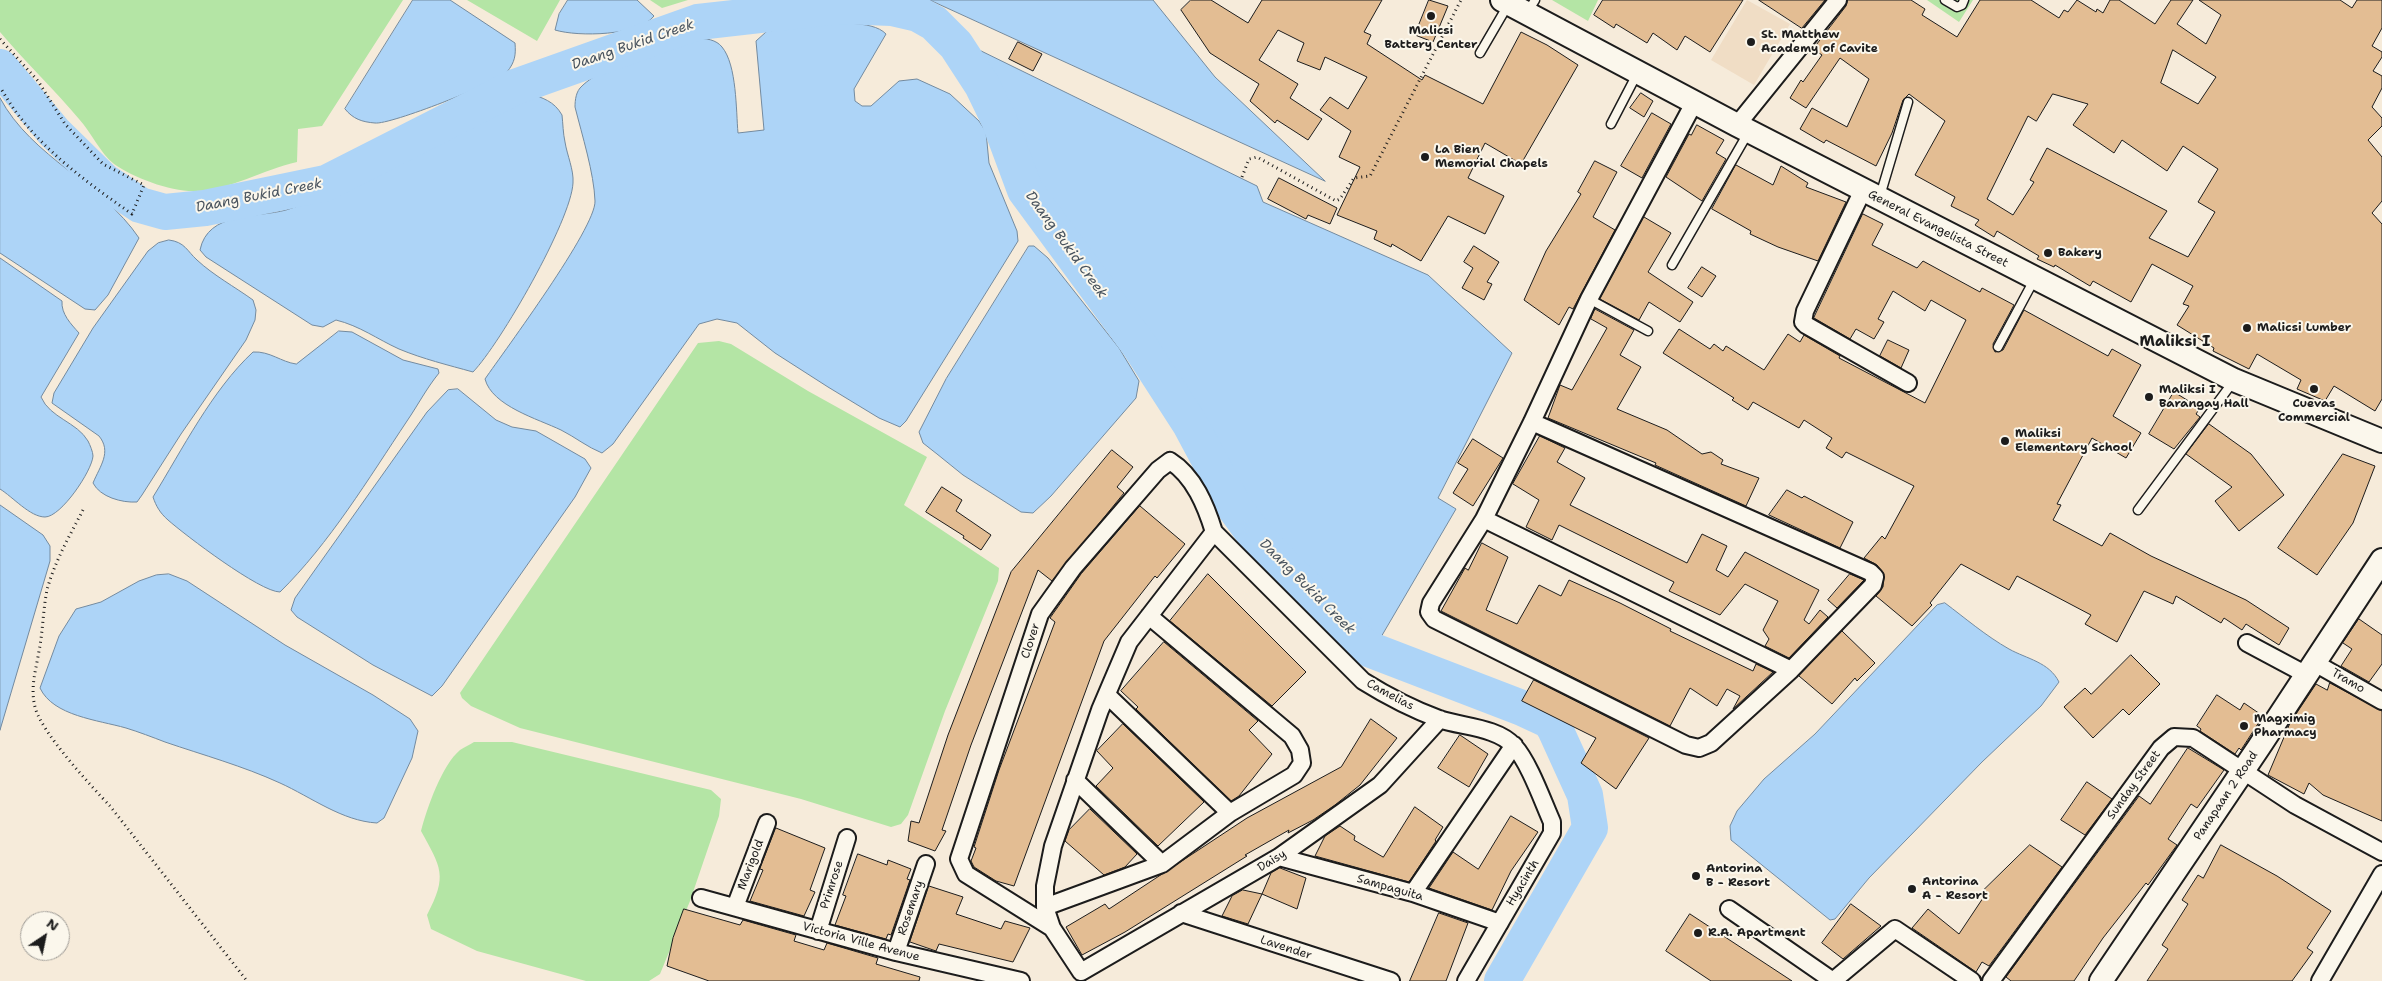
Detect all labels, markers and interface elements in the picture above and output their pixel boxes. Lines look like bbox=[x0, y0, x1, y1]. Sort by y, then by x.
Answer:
marker: Malicsi Battery Center bbox=[1425, 10, 1437, 22]
water label: Daang Bukid Creek bbox=[570, 16, 696, 74]
place label: Malicsi Battery Center bbox=[1384, 24, 1478, 52]
place label: St. Matthew Academy of Cavite bbox=[1761, 28, 1878, 56]
marker: St. Matthew Academy of Cavite bbox=[1745, 36, 1757, 48]
place label: La Bien Memorial Chapels bbox=[1435, 143, 1548, 171]
marker: La Bien Memorial Chapels bbox=[1419, 151, 1431, 163]
water label: Daang Bukid Creek bbox=[194, 176, 324, 216]
street label: General Evangelista Street bbox=[1865, 187, 2011, 271]
water label: Daang Bukid Creek bbox=[1021, 188, 1111, 302]
place label: Bakery bbox=[2058, 246, 2102, 260]
marker: Bakery bbox=[2042, 247, 2054, 259]
place label: Malicsi Lumber bbox=[2257, 321, 2351, 335]
marker: Malicsi Lumber bbox=[2241, 322, 2253, 334]
district label: Maliksi I bbox=[2140, 333, 2210, 351]
place label: Maliksi I Barangay Hall bbox=[2159, 383, 2249, 411]
marker: Cuevas Commercial bbox=[2308, 383, 2320, 395]
marker: Maliksi I Barangay Hall bbox=[2143, 391, 2155, 403]
place label: Cuevas Commercial bbox=[2278, 397, 2350, 425]
place label: Maliksi Elementary School bbox=[2015, 427, 2132, 455]
marker: Maliksi Elementary School bbox=[1999, 435, 2011, 447]
water label: Daang Bukid Creek bbox=[1256, 536, 1358, 638]
street label: Clover bbox=[1019, 621, 1043, 661]
street label: Tramo bbox=[2329, 666, 2367, 696]
street label: Camelias bbox=[1364, 676, 1416, 714]
place label: Magximig Pharmacy bbox=[2254, 712, 2317, 740]
marker: Magximig Pharmacy bbox=[2238, 720, 2250, 732]
street label: Sunday Street bbox=[2104, 748, 2164, 822]
street label: Panapaan 2 Road bbox=[2191, 749, 2261, 843]
street label: Marigold bbox=[735, 838, 767, 892]
street label: Daisy bbox=[1255, 847, 1289, 875]
street label: Hyacinth bbox=[1504, 857, 1542, 909]
street label: Primrose bbox=[817, 859, 847, 911]
place label: Antorina B - Resort bbox=[1706, 862, 1770, 890]
marker: Antorina B - Resort bbox=[1690, 870, 1702, 882]
street label: Sampaguita bbox=[1355, 872, 1425, 904]
place label: Antorina A - Resort bbox=[1922, 875, 1988, 903]
street label: Rosemary bbox=[895, 879, 927, 937]
marker: Antorina A - Resort bbox=[1906, 883, 1918, 895]
north arrow bbox=[20, 911, 70, 961]
text: N bbox=[43, 914, 62, 935]
street label: Victoria Ville Avenue bbox=[801, 919, 921, 965]
place label: R.A. Apartment bbox=[1708, 926, 1805, 940]
marker: R.A. Apartment bbox=[1692, 927, 1704, 939]
street label: Lavender bbox=[1258, 933, 1314, 963]

